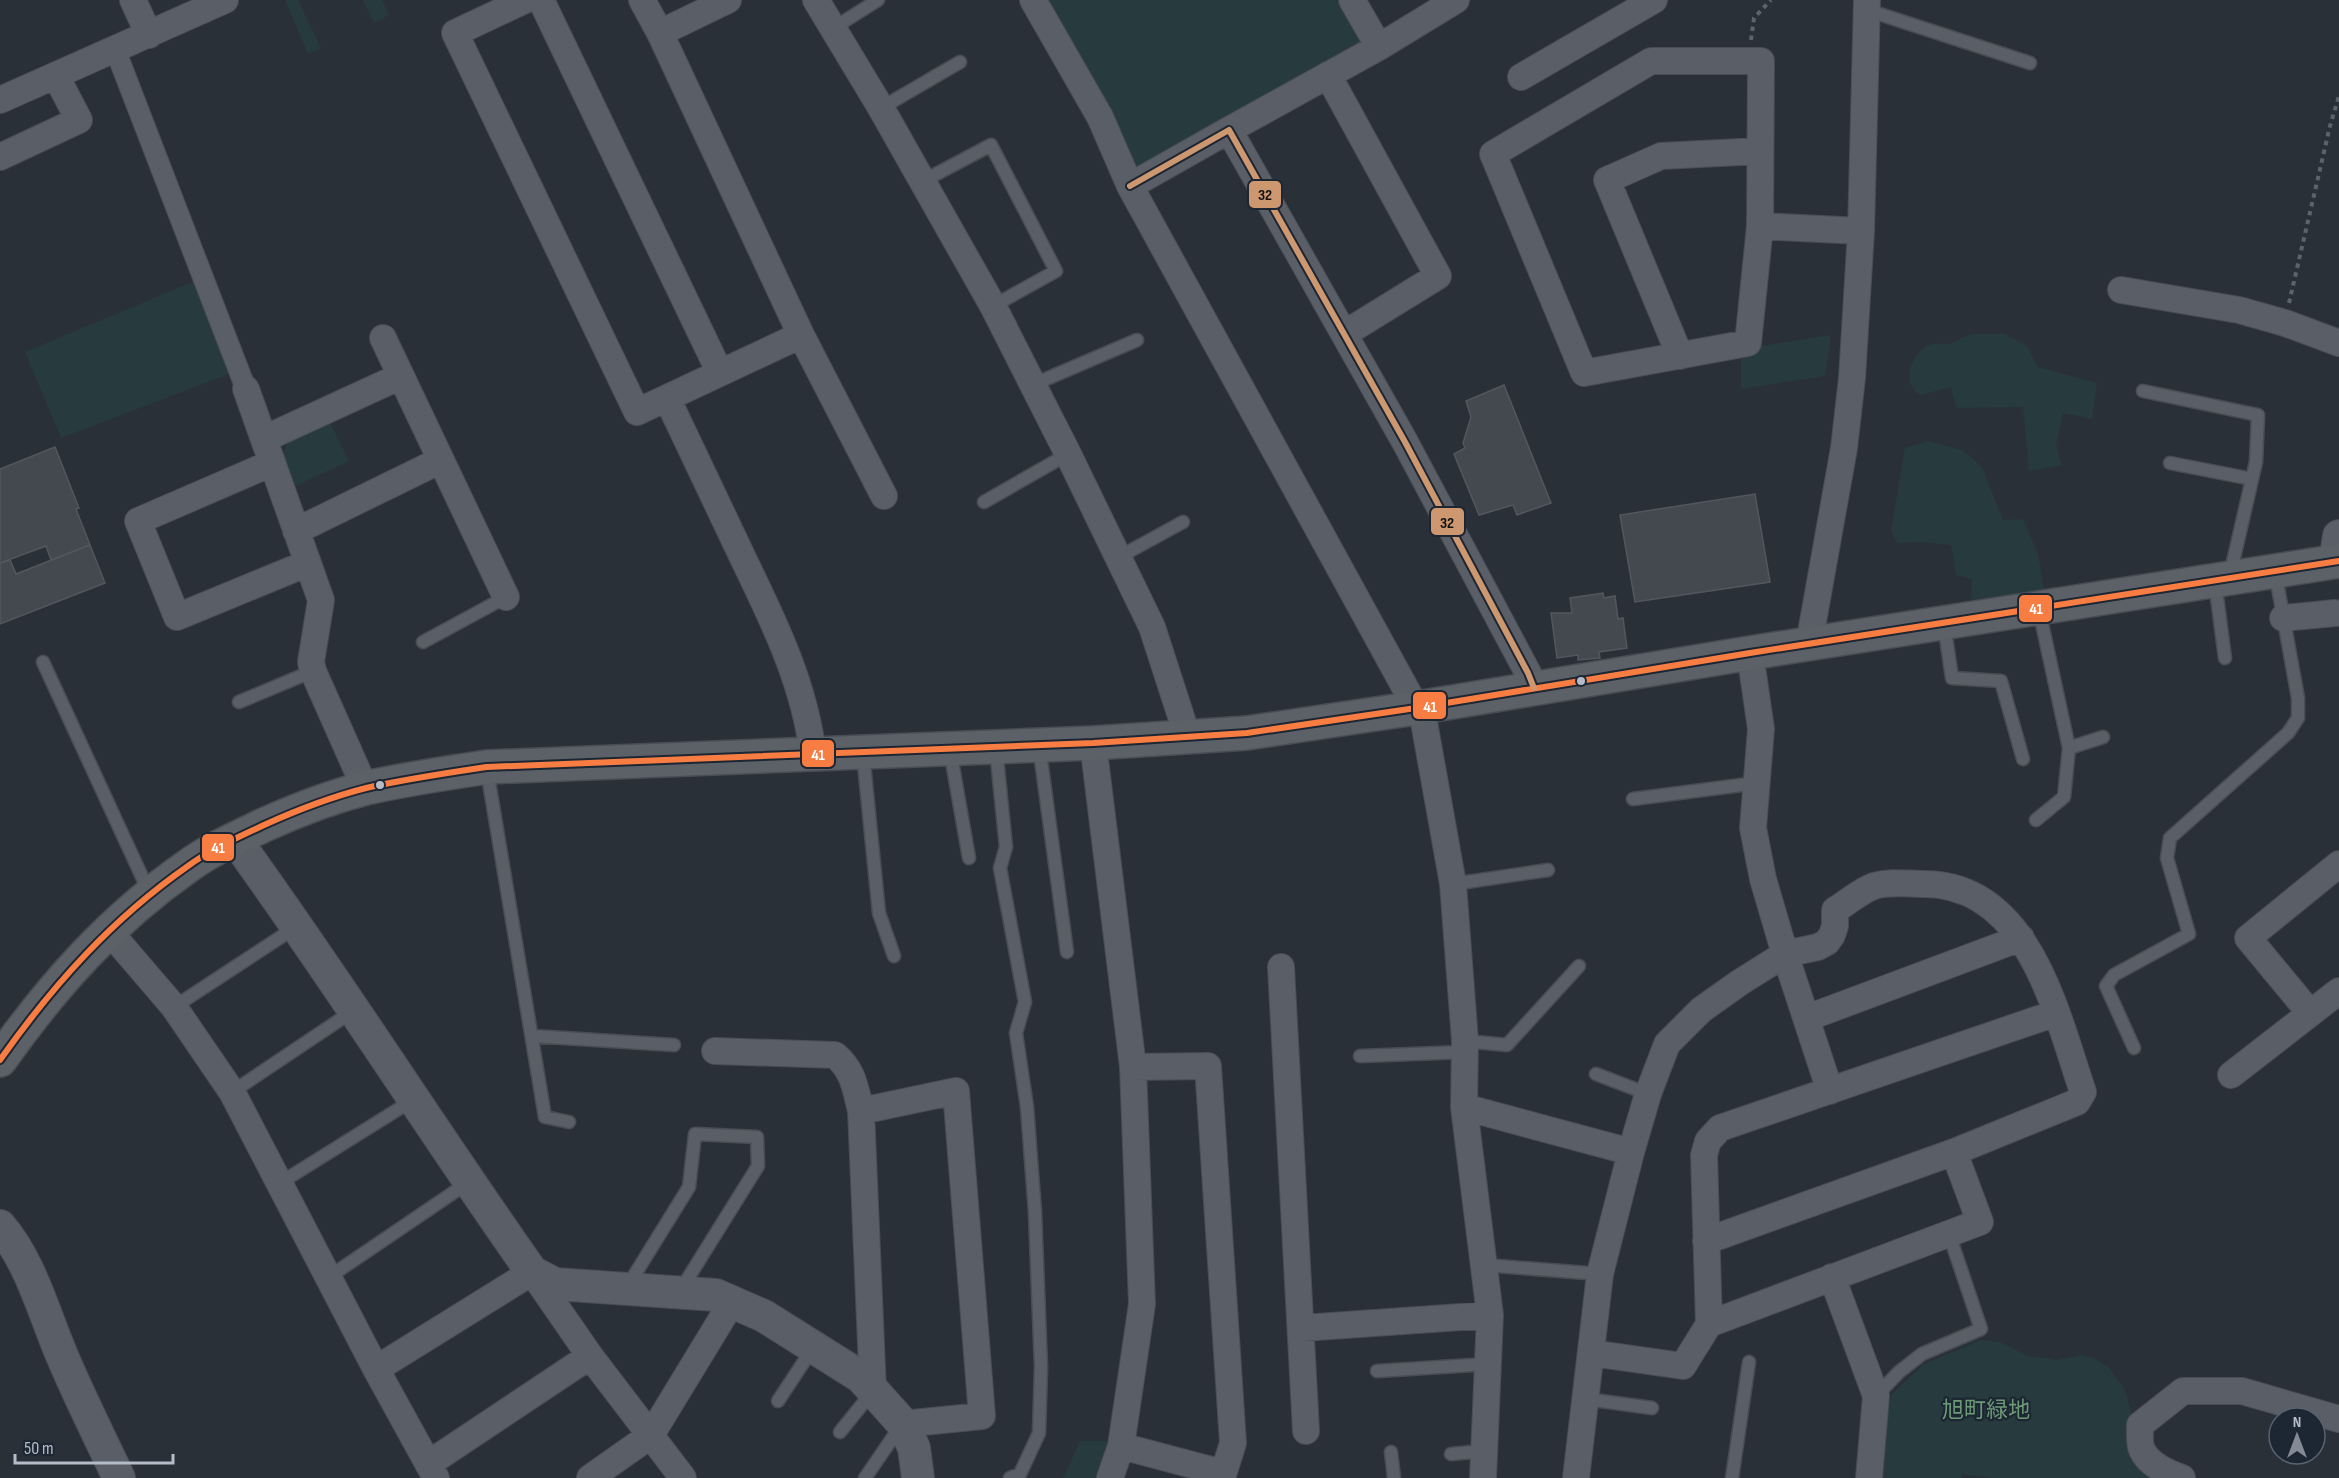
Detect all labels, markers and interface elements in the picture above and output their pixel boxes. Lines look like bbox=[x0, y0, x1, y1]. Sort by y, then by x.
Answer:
line badge: 32 bbox=[1248, 180, 1282, 209]
text: 32 bbox=[1258, 186, 1272, 205]
line badge: 32 bbox=[1430, 507, 1465, 536]
text: 32 bbox=[1440, 514, 1454, 533]
line badge: 41 bbox=[2018, 594, 2053, 623]
text: 41 bbox=[2029, 600, 2044, 619]
unlabelled marker bbox=[1575, 675, 1587, 687]
line badge: 41 bbox=[1412, 691, 1447, 720]
text: 41 bbox=[1423, 698, 1438, 717]
line badge: 41 bbox=[801, 739, 835, 768]
text: 41 bbox=[811, 746, 826, 765]
unlabelled marker bbox=[374, 779, 386, 791]
line badge: 41 bbox=[201, 833, 235, 862]
text: 41 bbox=[211, 839, 226, 858]
park label: 旭町緑地 bbox=[1942, 1397, 2030, 1424]
north arrow bbox=[2267, 1406, 2327, 1466]
text: N bbox=[2293, 1413, 2301, 1432]
scale bar bbox=[15, 1427, 172, 1465]
text: 50 m bbox=[24, 1438, 54, 1459]

